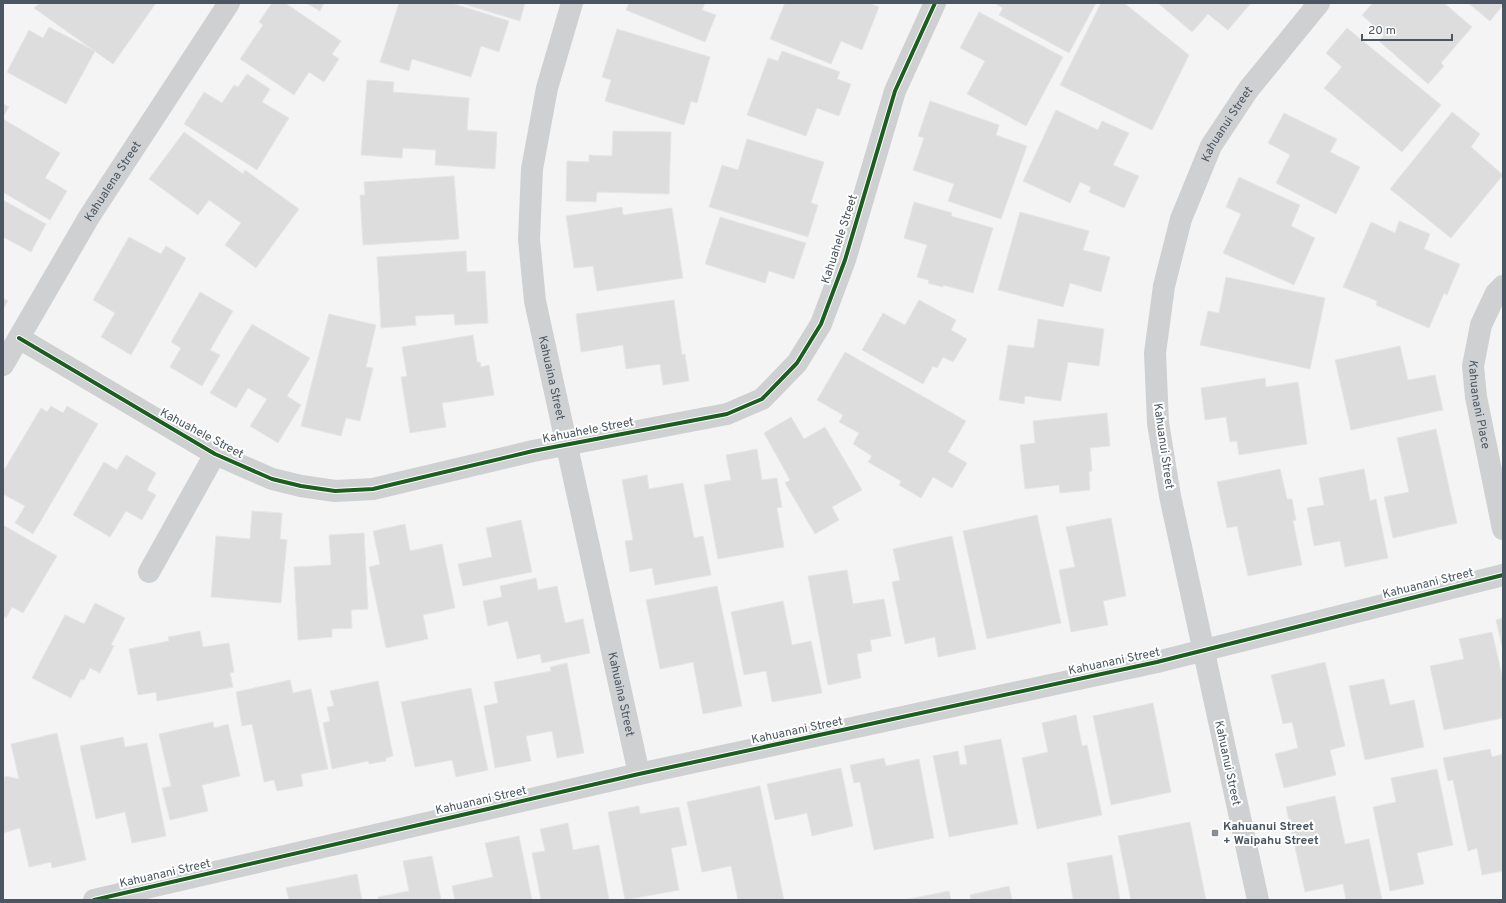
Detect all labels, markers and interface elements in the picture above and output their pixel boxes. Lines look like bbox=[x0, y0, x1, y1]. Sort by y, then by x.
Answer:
scale bar bbox=[1362, 16, 1452, 42]
text: 20 m bbox=[1368, 23, 1396, 39]
street label: Kahuanui Street bbox=[1198, 83, 1257, 165]
street label: Kahualena Street bbox=[81, 139, 145, 225]
street label: Kahuahele Street bbox=[818, 193, 862, 286]
street label: Kahuaina Street bbox=[534, 334, 568, 422]
street label: Kahuanani Place bbox=[1464, 358, 1493, 451]
street label: Kahuanui Street bbox=[1149, 402, 1177, 490]
street label: Kahuahele Street bbox=[157, 405, 246, 463]
street label: Kahuahele Street bbox=[541, 414, 635, 448]
street label: Kahuanani Street bbox=[1381, 565, 1475, 603]
street label: Kahuanani Street bbox=[1067, 644, 1161, 679]
street label: Kahuaina Street bbox=[603, 651, 638, 738]
street label: Kahuanani Street bbox=[750, 713, 844, 748]
street label: Kahuanui Street bbox=[1210, 719, 1244, 807]
street label: Kahuanani Street bbox=[434, 783, 528, 819]
place label: Kahuanui Street + Waipahu Street bbox=[1223, 819, 1319, 849]
marker: Kahuanui Street + Waipahu Street bbox=[1210, 828, 1220, 838]
street label: Kahuanani Street bbox=[118, 856, 212, 892]

